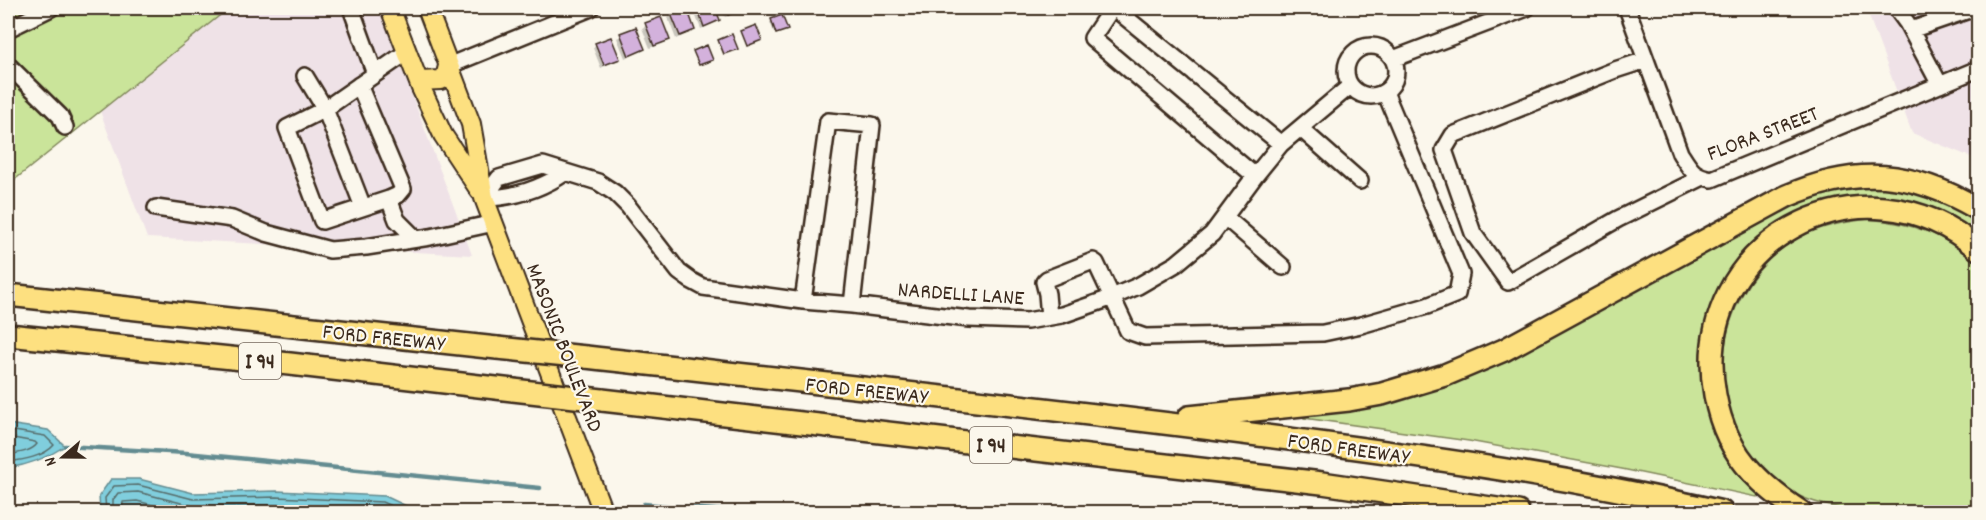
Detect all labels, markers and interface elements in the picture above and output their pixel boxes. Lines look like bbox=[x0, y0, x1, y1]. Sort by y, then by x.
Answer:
street label: FLORA STREET bbox=[1703, 100, 1824, 171]
street label: MASONIC BOULEVARD bbox=[516, 260, 609, 437]
street label: NARDELLI LANE bbox=[897, 276, 1025, 315]
street label: FORD FREEWAY bbox=[321, 318, 447, 361]
road number: I 94 bbox=[239, 343, 281, 379]
street label: FORD FREEWAY bbox=[804, 371, 930, 414]
north arrow bbox=[33, 427, 93, 487]
road number: I 94 bbox=[970, 427, 1012, 463]
street label: FORD FREEWAY bbox=[1286, 427, 1412, 474]
text: N bbox=[39, 454, 63, 469]

